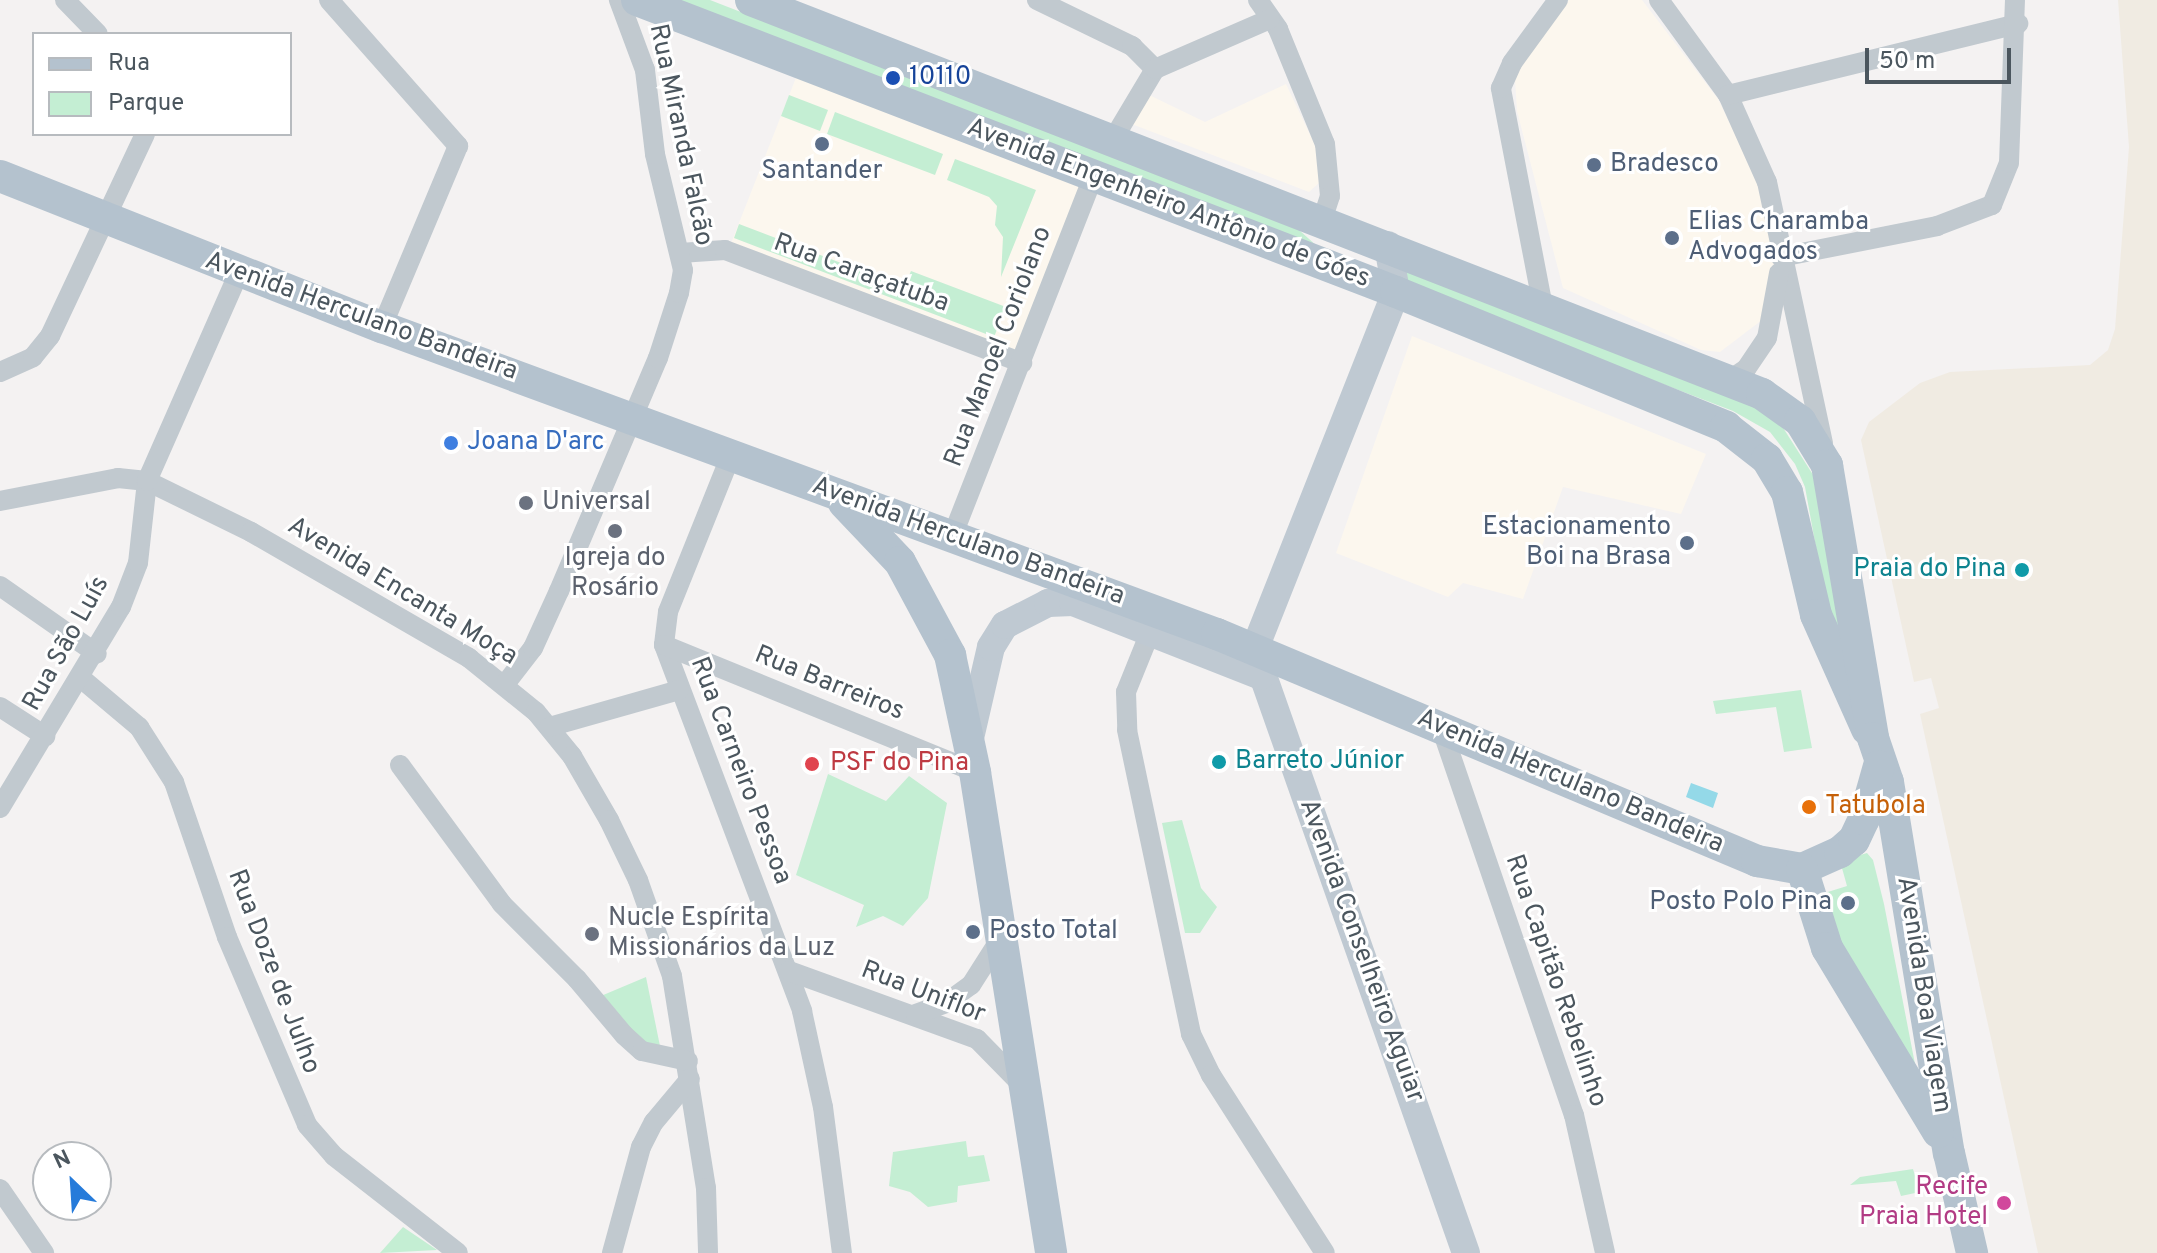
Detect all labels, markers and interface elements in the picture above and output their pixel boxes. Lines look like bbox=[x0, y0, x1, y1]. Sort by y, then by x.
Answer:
street label: Rua Miranda Falcão bbox=[641, 21, 719, 249]
legend bbox=[32, 32, 292, 136]
scale bar bbox=[1869, 32, 2015, 82]
text: 50 m bbox=[1879, 47, 1935, 77]
text: Rua bbox=[108, 49, 150, 79]
place label: 10110 bbox=[909, 62, 971, 94]
marker: 10110 bbox=[884, 69, 902, 87]
text: Parque bbox=[108, 89, 184, 119]
street label: Avenida Engenheiro Antônio de Góes bbox=[962, 112, 1374, 296]
marker: Santander bbox=[813, 135, 831, 153]
place label: Bradesco bbox=[1610, 149, 1719, 181]
place label: Santander bbox=[761, 156, 883, 188]
marker: Bradesco bbox=[1585, 156, 1603, 174]
place label: Elias Charamba Advogados bbox=[1688, 207, 1869, 268]
street label: Rua Manoel Coriolano bbox=[939, 222, 1059, 472]
street label: Rua Caraçatuba bbox=[769, 228, 953, 320]
marker: Elias Charamba Advogados bbox=[1663, 229, 1681, 247]
street label: Avenida Herculano Bandeira bbox=[201, 246, 521, 388]
place label: Joana D'arc bbox=[467, 427, 604, 459]
marker: Joana D'arc bbox=[442, 434, 460, 452]
street label: Avenida Herculano Bandeira bbox=[808, 471, 1128, 613]
place label: Universal bbox=[542, 487, 651, 519]
marker: Universal bbox=[517, 494, 535, 512]
street label: Avenida Encanta Moça bbox=[281, 511, 523, 673]
place label: Estacionamento Boi na Brasa bbox=[1483, 512, 1671, 574]
marker: Igreja do Rosário bbox=[606, 522, 624, 540]
marker: Estacionamento Boi na Brasa bbox=[1678, 534, 1696, 552]
place label: Igreja do Rosário bbox=[564, 543, 666, 604]
place label: Praia do Pina bbox=[1853, 554, 2006, 586]
marker: Praia do Pina bbox=[2013, 561, 2031, 579]
street label: Rua São Luís bbox=[17, 571, 117, 717]
street label: Rua Barreiros bbox=[750, 640, 908, 728]
street label: Rua Carneiro Pessoa bbox=[682, 653, 798, 889]
street label: Avenida Herculano Bandeira bbox=[1412, 703, 1728, 861]
place label: Barreto Júnior bbox=[1235, 746, 1404, 778]
place label: PSF do Pina bbox=[830, 748, 969, 780]
marker: PSF do Pina bbox=[801, 753, 823, 775]
marker: Barreto Júnior bbox=[1210, 753, 1228, 771]
place label: Tatubola bbox=[1825, 791, 1926, 823]
street label: Avenida Conselheiro Aguiar bbox=[1291, 795, 1431, 1107]
marker: Tatubola bbox=[1800, 798, 1818, 816]
street label: Rua Capitão Rebelinho bbox=[1497, 851, 1613, 1111]
street label: Rua Doze de Julho bbox=[220, 866, 326, 1078]
street label: Avenida Boa Viagem bbox=[1889, 874, 1957, 1116]
place label: Posto Polo Pina bbox=[1649, 887, 1832, 919]
marker: Posto Polo Pina bbox=[1839, 894, 1857, 912]
place label: Nucle Espírita Missionários da Luz bbox=[608, 903, 835, 964]
place label: Posto Total bbox=[989, 916, 1119, 948]
marker: Posto Total bbox=[964, 923, 982, 941]
marker: Nucle Espírita Missionários da Luz bbox=[583, 925, 601, 943]
street label: Rua Uniflor bbox=[856, 955, 990, 1031]
north arrow bbox=[32, 1141, 112, 1221]
text: N bbox=[50, 1145, 75, 1176]
place label: Recife Praia Hotel bbox=[1859, 1172, 1988, 1234]
marker: Recife Praia Hotel bbox=[1995, 1194, 2013, 1212]

